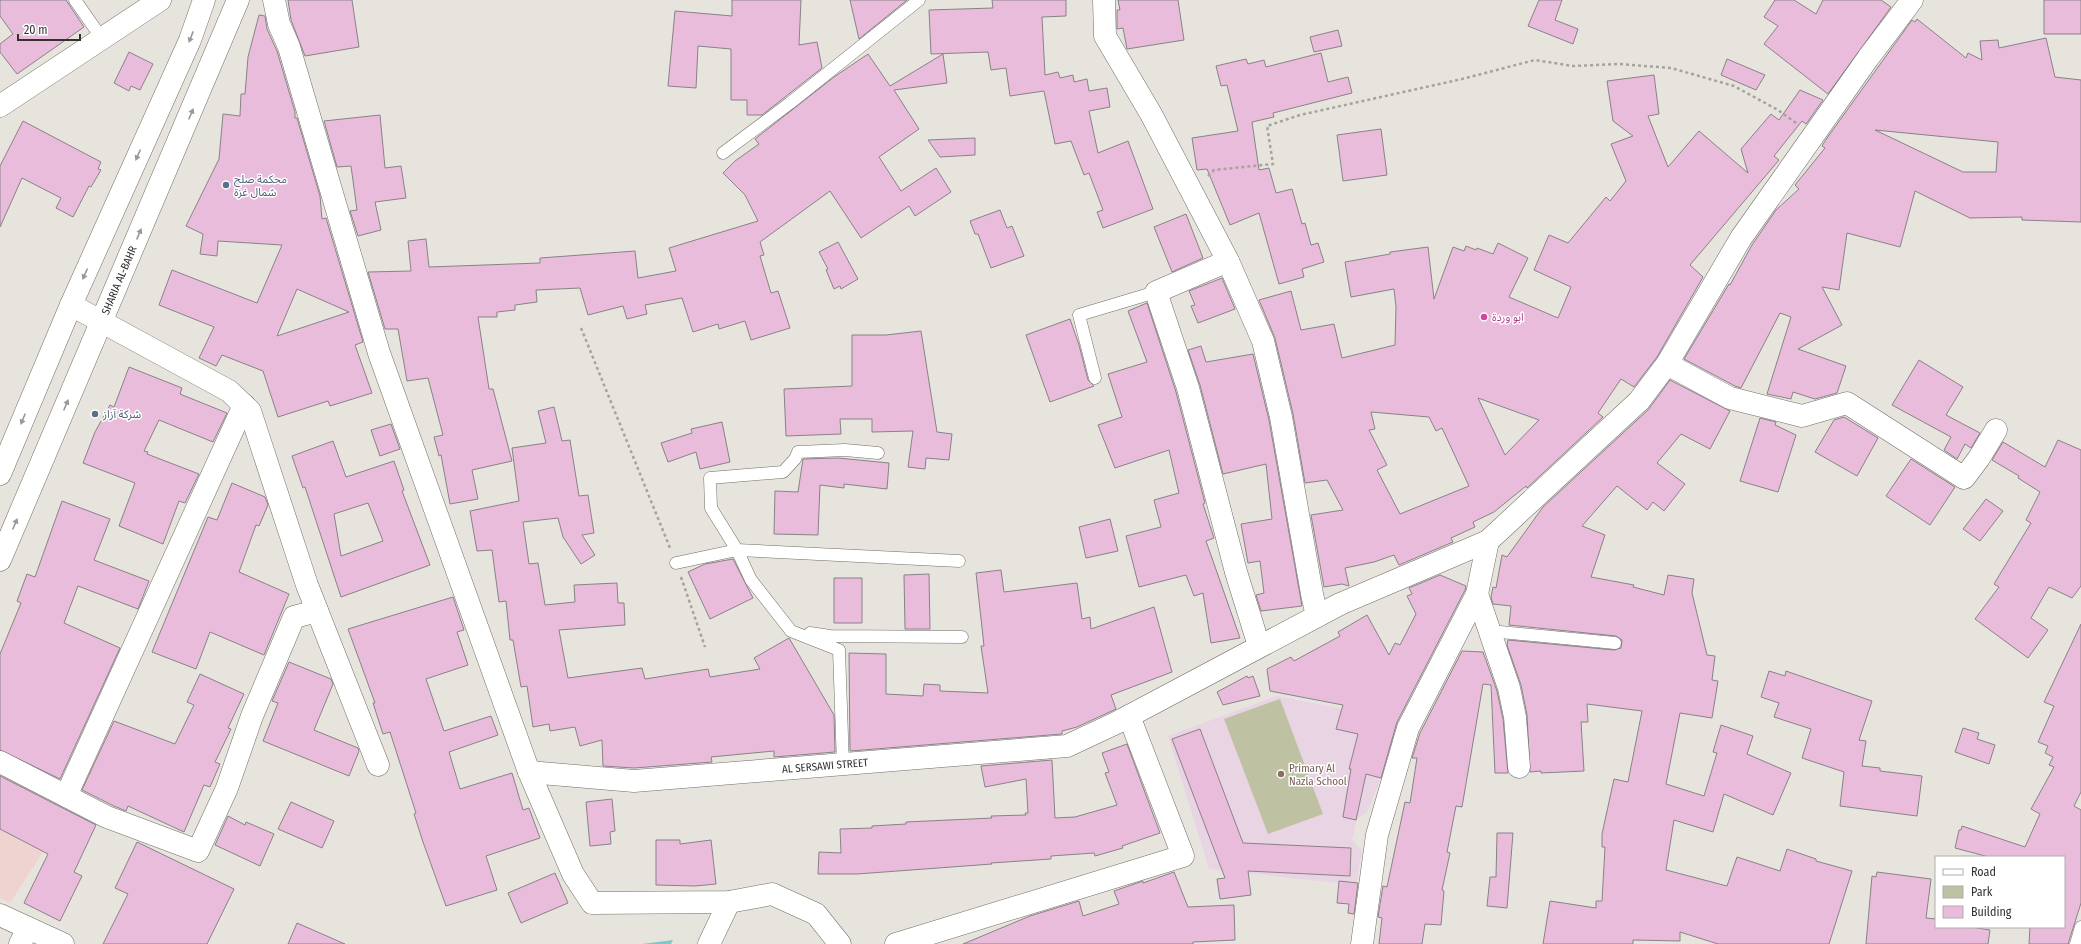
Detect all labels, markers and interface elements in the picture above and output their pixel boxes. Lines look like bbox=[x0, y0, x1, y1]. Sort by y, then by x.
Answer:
scale bar bbox=[18, 16, 80, 42]
text: 20 m bbox=[24, 23, 48, 37]
one-way arrow bbox=[187, 31, 193, 43]
one-way arrow bbox=[188, 109, 194, 120]
one-way arrow bbox=[135, 150, 141, 161]
place label: محكمة صلح شمال غزة bbox=[234, 173, 287, 199]
marker: محكمة صلح شمال غزة bbox=[221, 180, 231, 190]
one-way arrow bbox=[137, 227, 143, 239]
street label: SHARIA AL-BAHR bbox=[99, 244, 139, 316]
one-way arrow bbox=[82, 268, 88, 280]
place label: ابو وردة bbox=[1492, 311, 1524, 324]
marker: ابو وردة bbox=[1479, 312, 1489, 322]
one-way arrow bbox=[63, 399, 69, 410]
place label: شركة آزاز bbox=[102, 408, 141, 421]
marker: شركة آزاز bbox=[90, 409, 100, 419]
one-way arrow bbox=[20, 414, 26, 425]
one-way arrow bbox=[13, 518, 19, 530]
street label: AL SERSAWI STREET bbox=[781, 756, 870, 776]
place label: Primary Al Nazla School bbox=[1289, 762, 1347, 788]
marker: Primary Al Nazla School bbox=[1276, 769, 1286, 779]
legend bbox=[1935, 856, 2065, 928]
text: Road bbox=[1971, 865, 1996, 879]
text: Park bbox=[1971, 885, 1993, 899]
text: Building bbox=[1971, 905, 2012, 919]

